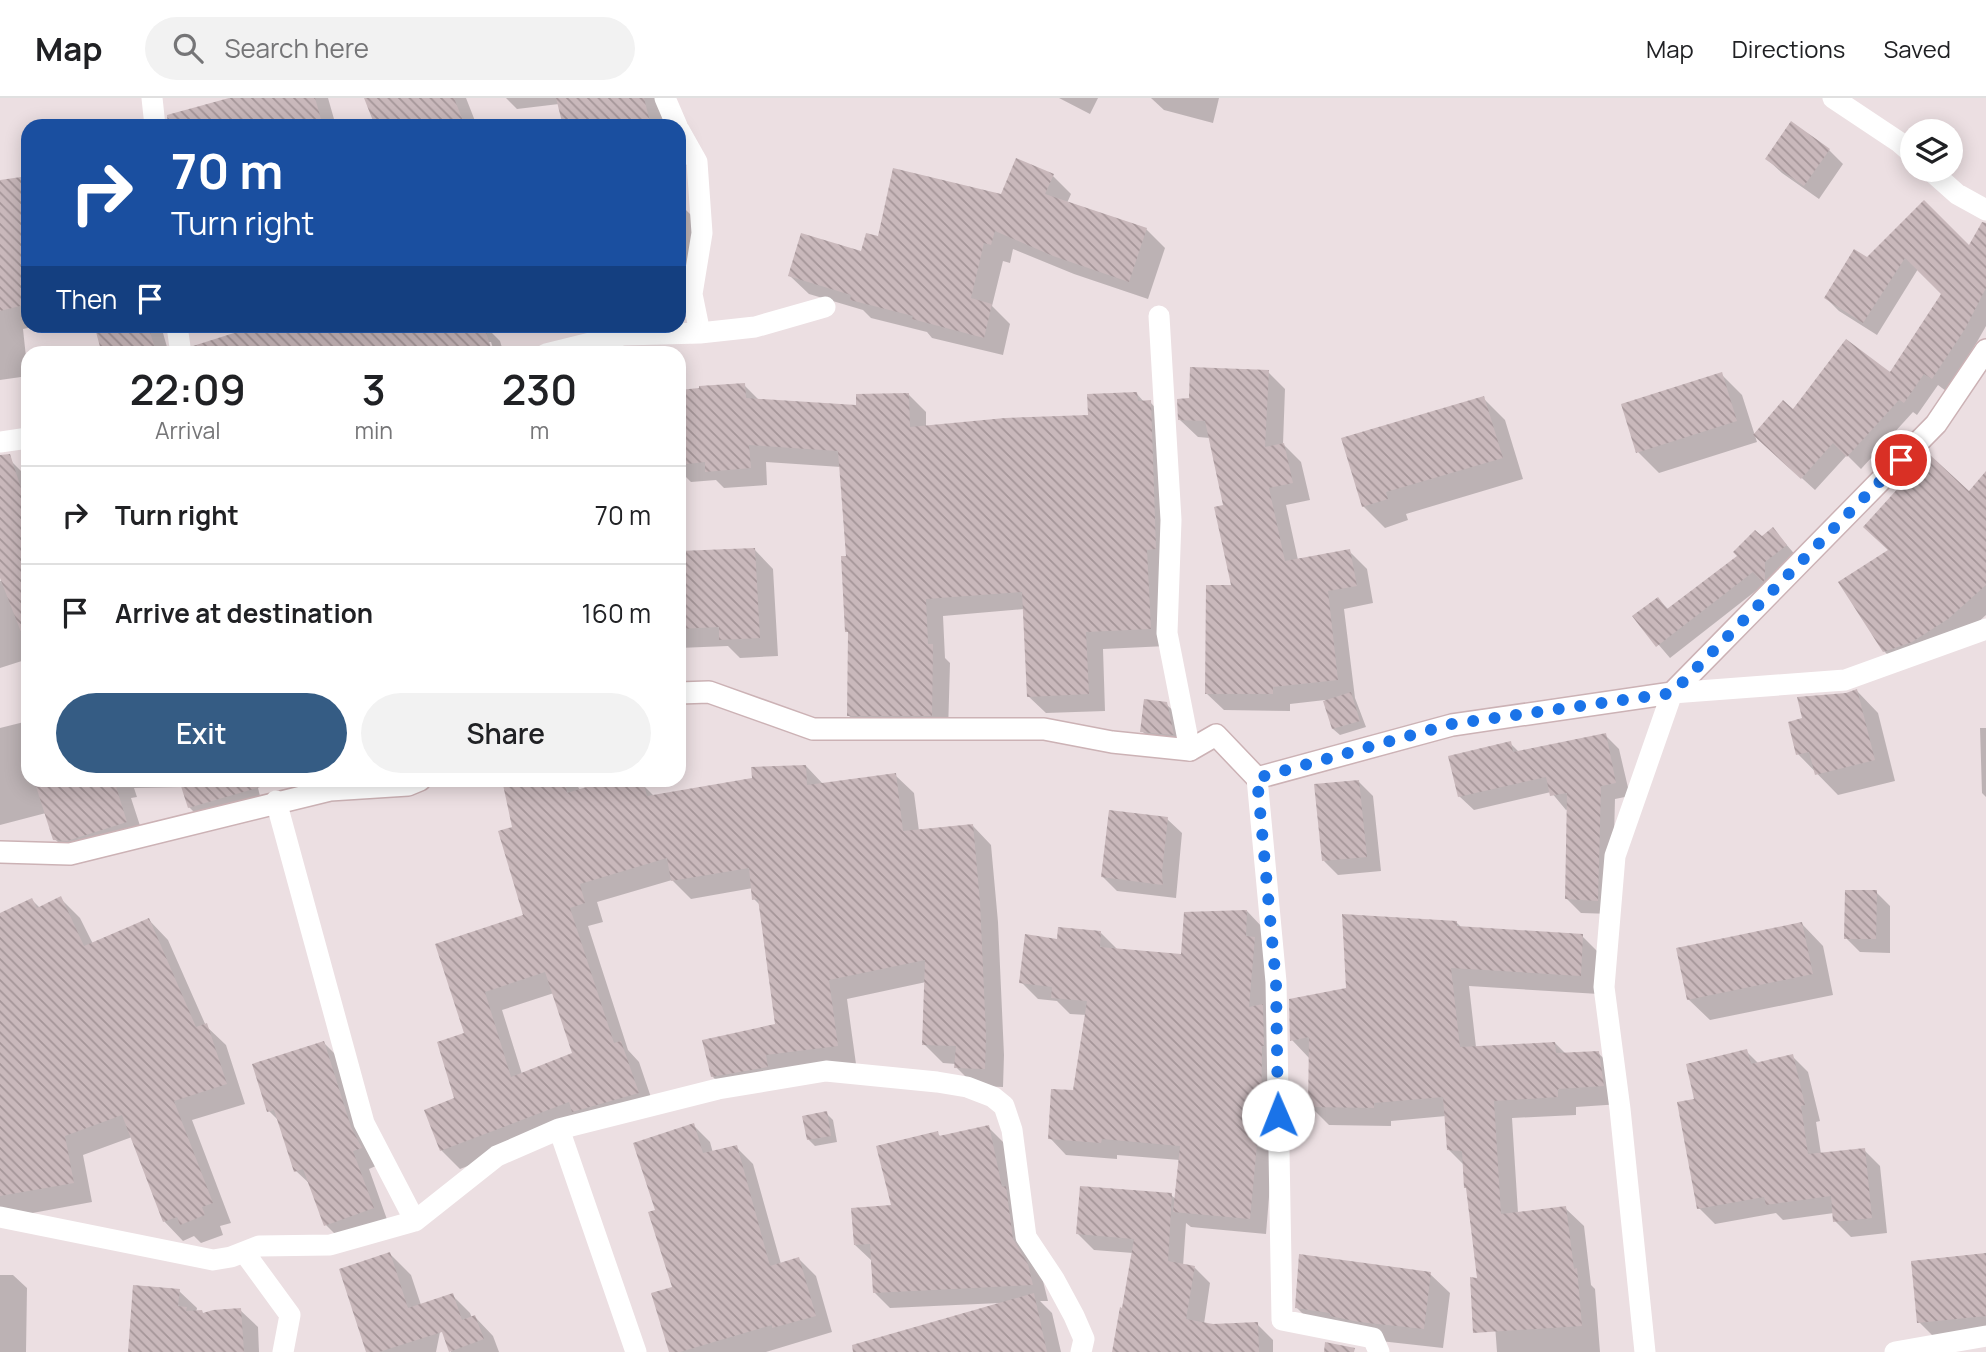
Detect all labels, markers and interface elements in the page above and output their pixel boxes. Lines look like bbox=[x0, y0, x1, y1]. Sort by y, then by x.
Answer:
search box bbox=[145, 17, 635, 80]
text: Map bbox=[35, 26, 103, 71]
icon: search bbox=[169, 29, 207, 67]
text: Search here bbox=[225, 30, 369, 66]
text: Map bbox=[1646, 32, 1694, 65]
text: Directions bbox=[1732, 32, 1845, 65]
text: Saved bbox=[1883, 32, 1951, 65]
map controls bbox=[1900, 119, 1963, 182]
button: layers bbox=[1900, 119, 1963, 182]
text: 70 m bbox=[171, 137, 283, 204]
icon: right bbox=[56, 147, 147, 238]
text: Turn right bbox=[171, 201, 314, 245]
icon: arrive bbox=[131, 280, 169, 318]
text: Then bbox=[56, 281, 117, 317]
text: 22:09 bbox=[130, 360, 246, 418]
text: 3 bbox=[362, 360, 386, 418]
text: 230 bbox=[502, 360, 577, 418]
text: Arrival bbox=[155, 414, 221, 446]
text: min bbox=[354, 414, 393, 446]
text: m bbox=[530, 414, 549, 446]
pin bbox=[1871, 430, 1931, 490]
icon: arrive bbox=[1882, 441, 1920, 479]
icon: right bbox=[56, 496, 94, 534]
text: Turn right bbox=[115, 497, 239, 533]
text: 70 m bbox=[595, 497, 651, 533]
icon: arrive bbox=[56, 594, 94, 632]
text: Arrive at destination bbox=[115, 595, 373, 631]
text: 160 m bbox=[582, 595, 651, 631]
button: Exit bbox=[56, 693, 347, 773]
button: Share bbox=[361, 693, 651, 773]
position arrow bbox=[1241, 1078, 1315, 1152]

